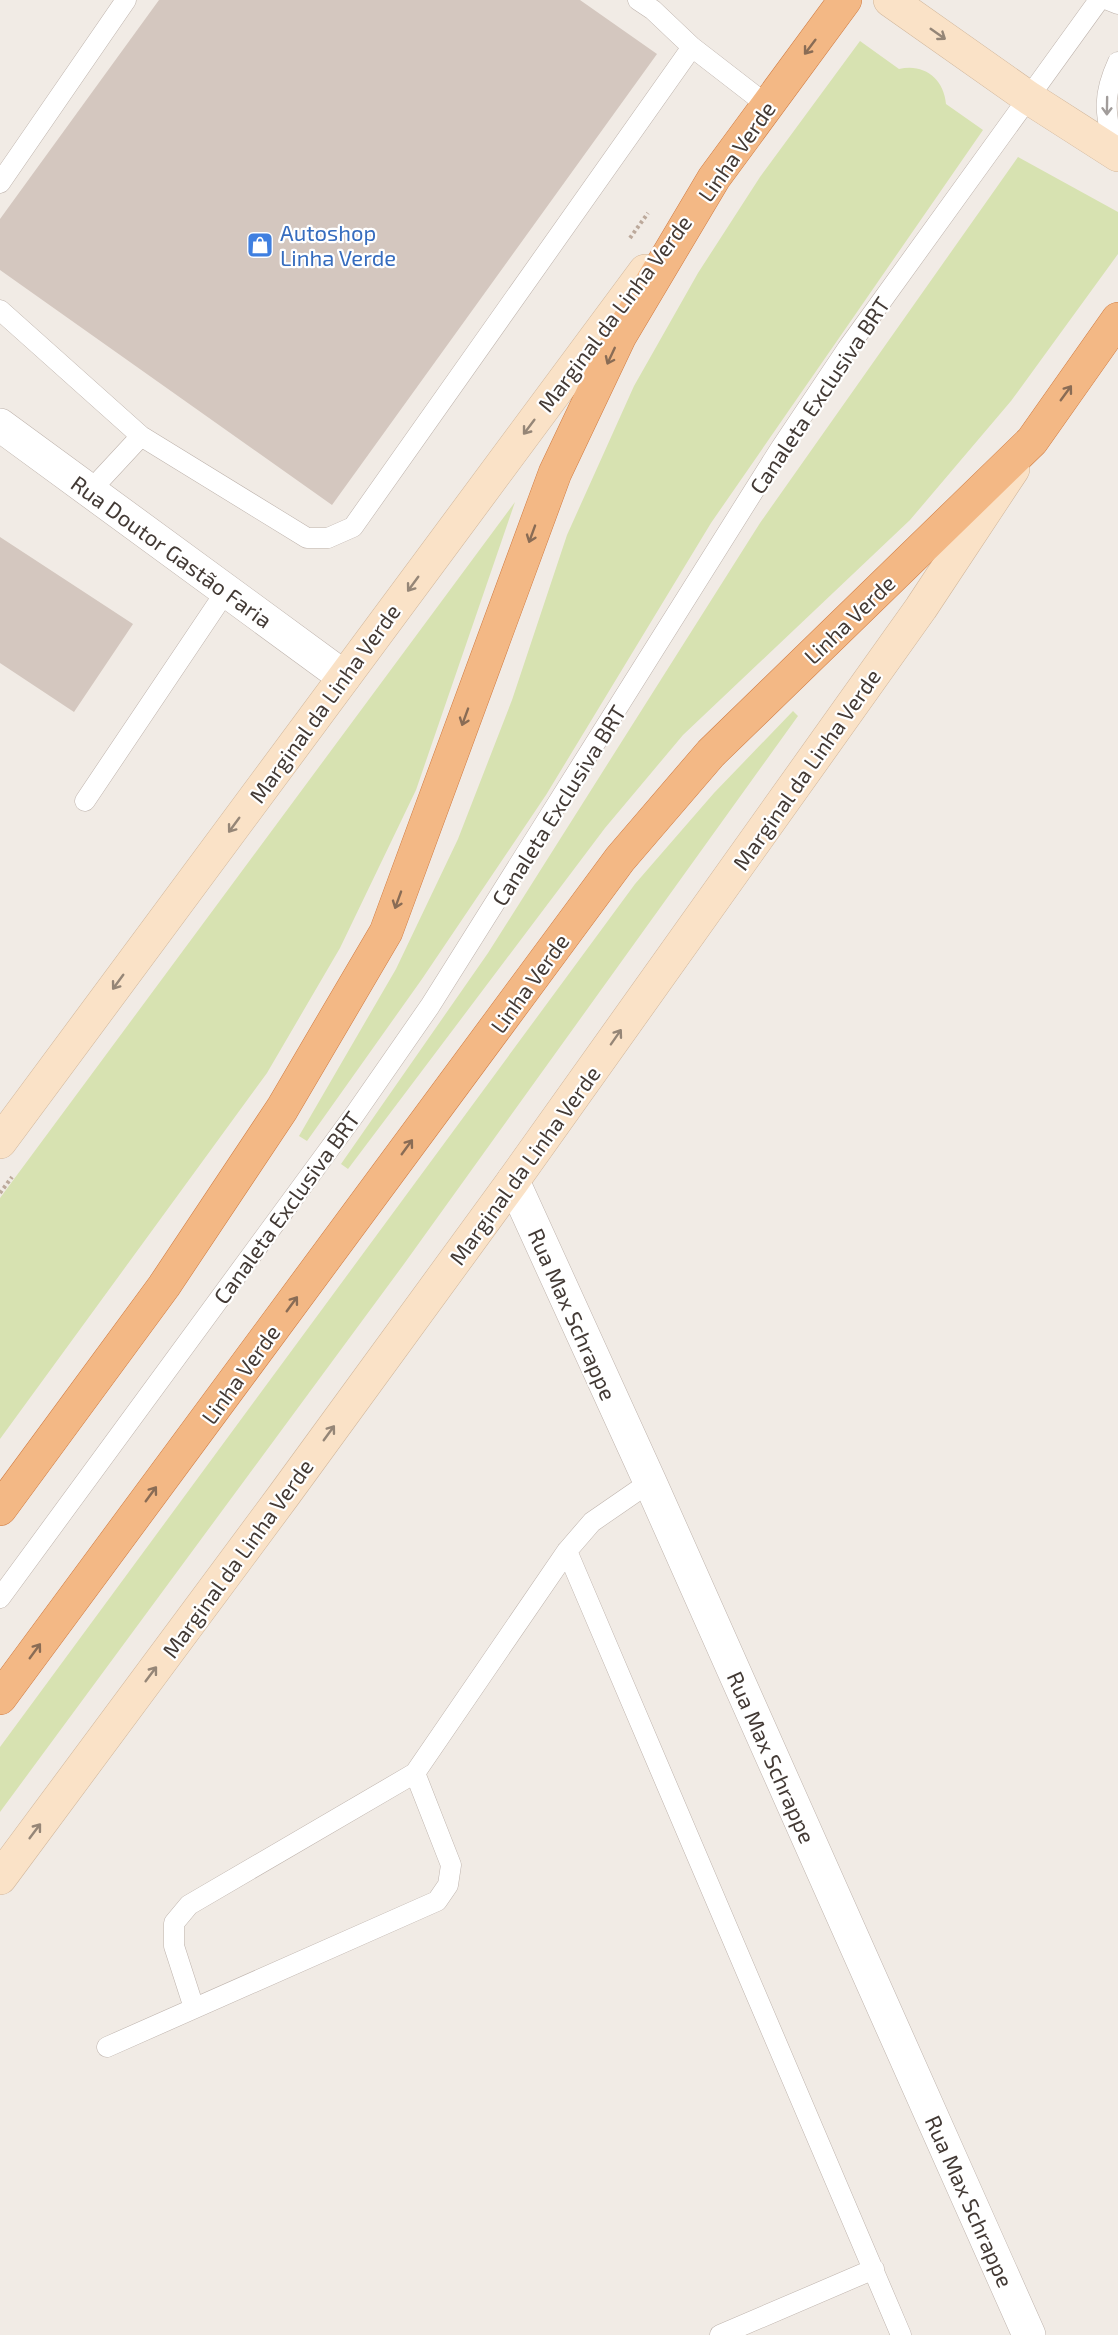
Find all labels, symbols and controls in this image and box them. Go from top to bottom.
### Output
one-way arrow [929,28,946,40]
one-way arrow [804,39,817,55]
street label: Linha Verde [692,96,780,206]
one-way arrow [1101,96,1112,116]
street label: Marginal da Linha Verde [532,210,696,416]
place label: Autoshop Linha Verde [280,219,396,270]
shop icon: Autoshop Linha Verde [245,230,275,260]
street label: Canaleta Exclusiva BRT [743,292,895,498]
one-way arrow [604,346,616,364]
one-way arrow [1059,385,1072,401]
one-way arrow [522,419,535,435]
street label: Rua Doutor Gastão Faria [67,469,277,633]
one-way arrow [526,524,537,543]
street label: Linha Verde [798,569,900,669]
one-way arrow [406,576,419,592]
street label: Marginal da Linha Verde [243,599,405,807]
street label: Marginal da Linha Verde [727,664,885,874]
street label: Canaleta Exclusiva BRT [486,700,631,910]
one-way arrow [459,707,470,726]
one-way arrow [228,817,240,833]
one-way arrow [391,890,402,909]
street label: Linha Verde [484,928,574,1038]
one-way arrow [112,974,124,990]
one-way arrow [610,1029,622,1045]
street label: Marginal da Linha Verde [443,1061,605,1269]
street label: Canaleta Exclusiva BRT [207,1105,365,1308]
one-way arrow [401,1139,414,1155]
street label: Rua Max Schrappe [523,1224,623,1404]
one-way arrow [285,1296,298,1312]
street label: Linha Verde [195,1319,285,1429]
one-way arrow [323,1425,336,1441]
street label: Marginal da Linha Verde [156,1454,318,1662]
one-way arrow [144,1487,157,1503]
one-way arrow [29,1644,41,1660]
one-way arrow [145,1667,157,1683]
street label: Rua Max Schrappe [722,1667,822,1847]
one-way arrow [29,1823,41,1839]
street label: Rua Max Schrappe [920,2111,1020,2291]

